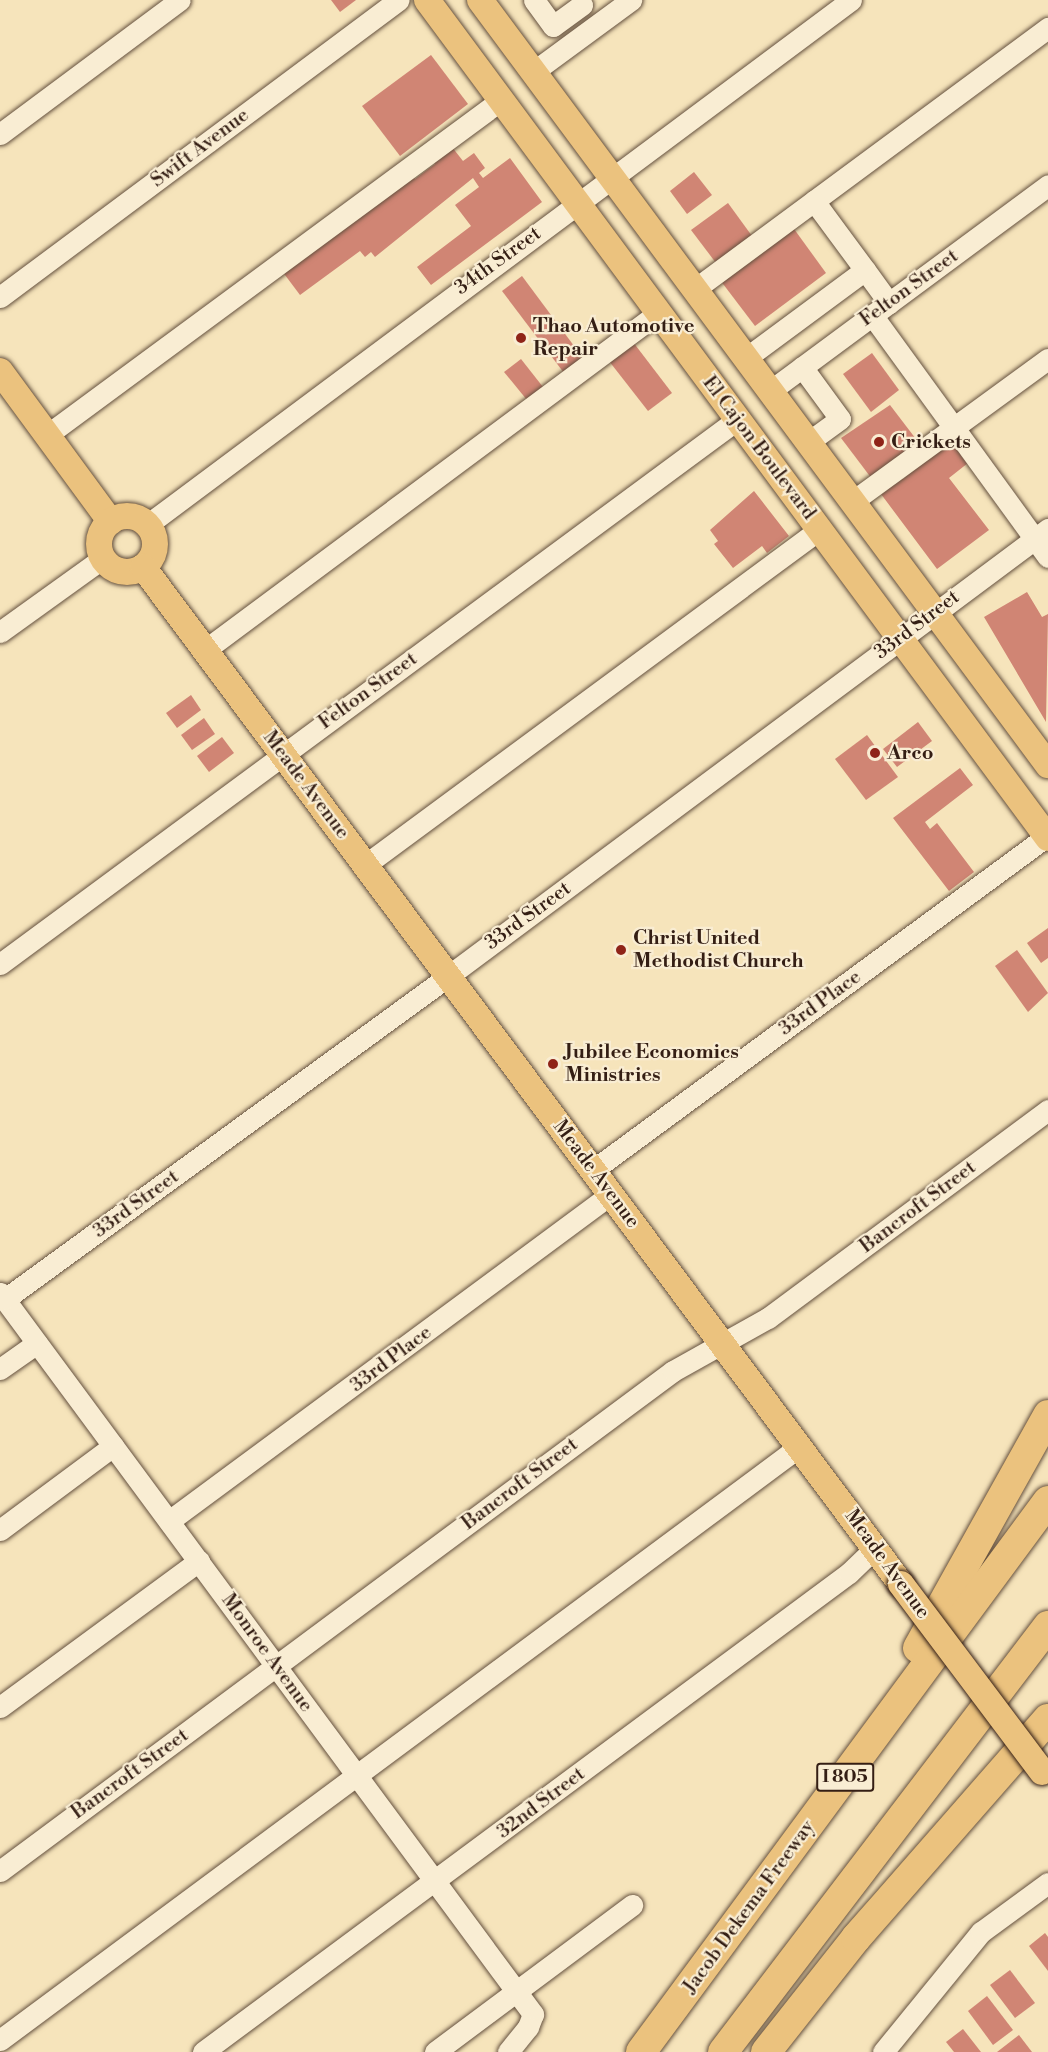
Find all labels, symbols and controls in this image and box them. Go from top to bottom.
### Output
street label: Swift Avenue [146,103,254,193]
street label: 34th Street [450,222,546,300]
street label: Felton Street [855,244,963,332]
place label: Thao Automotive Repair [533,314,695,361]
marker: Thao Automotive Repair [514,331,528,345]
street label: El Cajon Boulevard [697,371,821,525]
place label: Crickets [891,430,971,454]
marker: Crickets [872,435,886,449]
street label: 33rd Street [870,585,964,665]
street label: Felton Street [314,647,422,735]
street label: Meade Avenue [257,726,355,844]
place label: Arco [887,741,933,765]
marker: Arco [868,746,882,760]
street label: 33rd Street [480,877,576,955]
place label: Christ United Methodist Church [633,927,804,974]
marker: Christ United Methodist Church [614,943,628,957]
street label: 33rd Place [774,965,866,1041]
place label: Jubilee Economics Ministries [565,1040,739,1087]
marker: Jubilee Economics Ministries [546,1057,560,1071]
street label: Meade Avenue [547,1115,645,1233]
street label: Bancroft Street [855,1156,981,1258]
street label: 33rd Street [88,1165,184,1243]
street label: 33rd Place [345,1321,437,1397]
street label: Bancroft Street [457,1433,583,1535]
street label: Meade Avenue [839,1505,935,1623]
street label: Monroe Avenue [216,1589,318,1717]
street label: Bancroft Street [67,1723,193,1825]
street label: 32nd Street [492,1762,590,1844]
road number: I 805 [815,1762,875,1792]
street label: Jacob Dekema Freeway [678,1816,820,1998]

